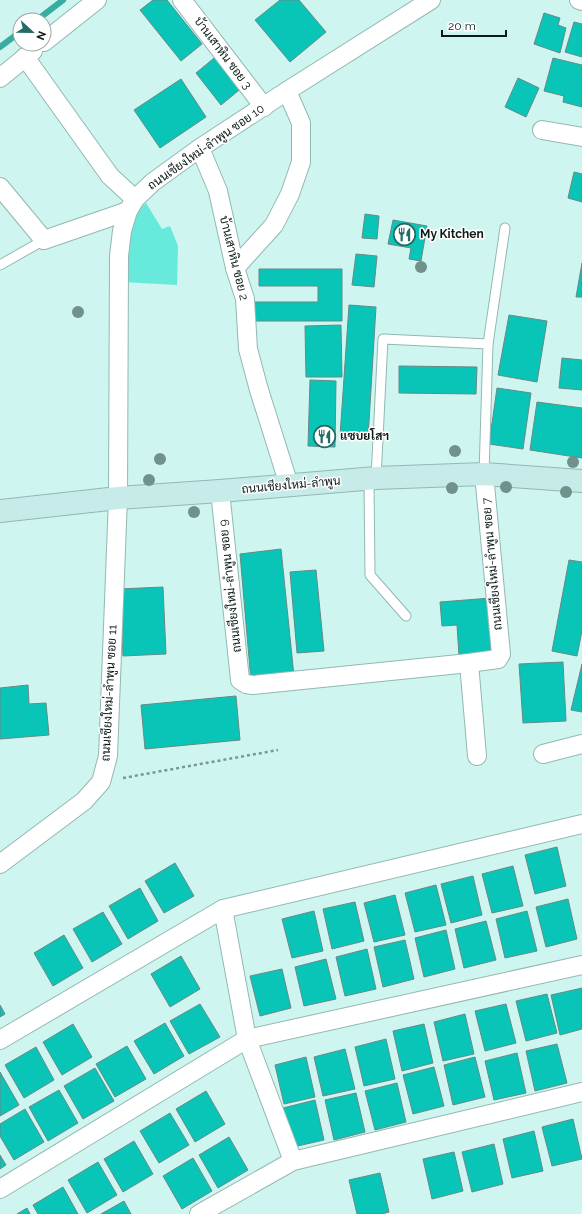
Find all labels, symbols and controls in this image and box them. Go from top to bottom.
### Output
north arrow [12,12,52,52]
scale bar [442,12,506,38]
street label: บ้านเสาหิน ซอย 3 [191,14,255,92]
text: 20 m [448,19,476,33]
text: N [33,29,48,42]
street label: ถนนเชียงใหม่-ลำพูน ซอย 10 [144,101,268,193]
street label: บ้านเสาหิน ซอย 2 [217,214,251,302]
restaurant icon: My Kitchen [392,221,418,247]
place label: My Kitchen [420,227,484,241]
restaurant icon: แซบยโสฯ [311,423,337,449]
place label: แซบยโสฯ [340,428,389,443]
street label: ถนนเชียงใหม่-ลำพูน [241,473,341,497]
street label: ถนนเชียงใหม่-ลำพูน ซอย 7 [478,496,506,631]
street label: ถนนเชียงใหม่-ลำพูน ซอย 9 [215,519,245,653]
street label: ถนนเชียงใหม่-ลำพูน ซอย 11 [97,624,121,762]

